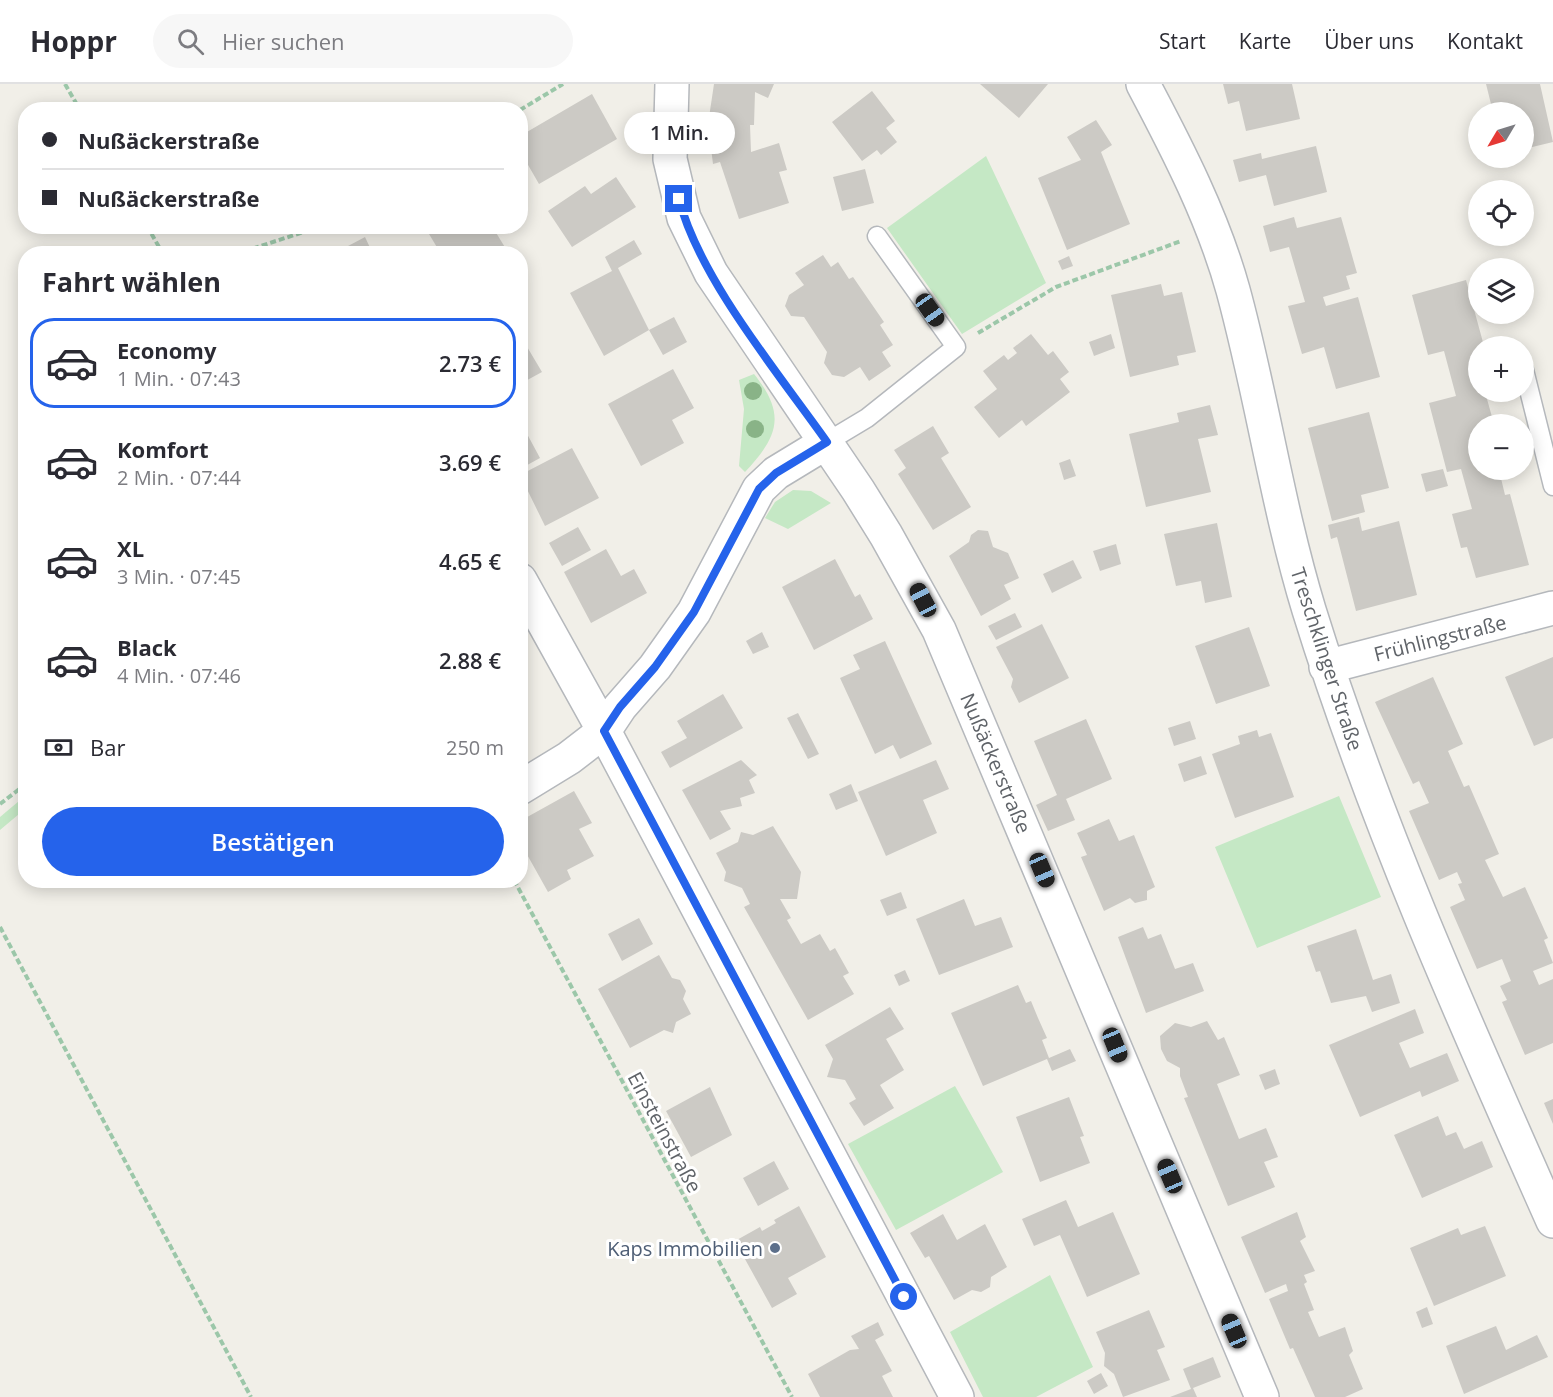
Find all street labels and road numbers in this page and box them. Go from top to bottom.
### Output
street label: Treschklinger Straße [1285,564,1369,754]
street label: Frühlingstraße [1371,608,1509,668]
street label: Nußäckerstraße [954,689,1038,837]
street label: Einsteinstraße [622,1067,708,1197]

